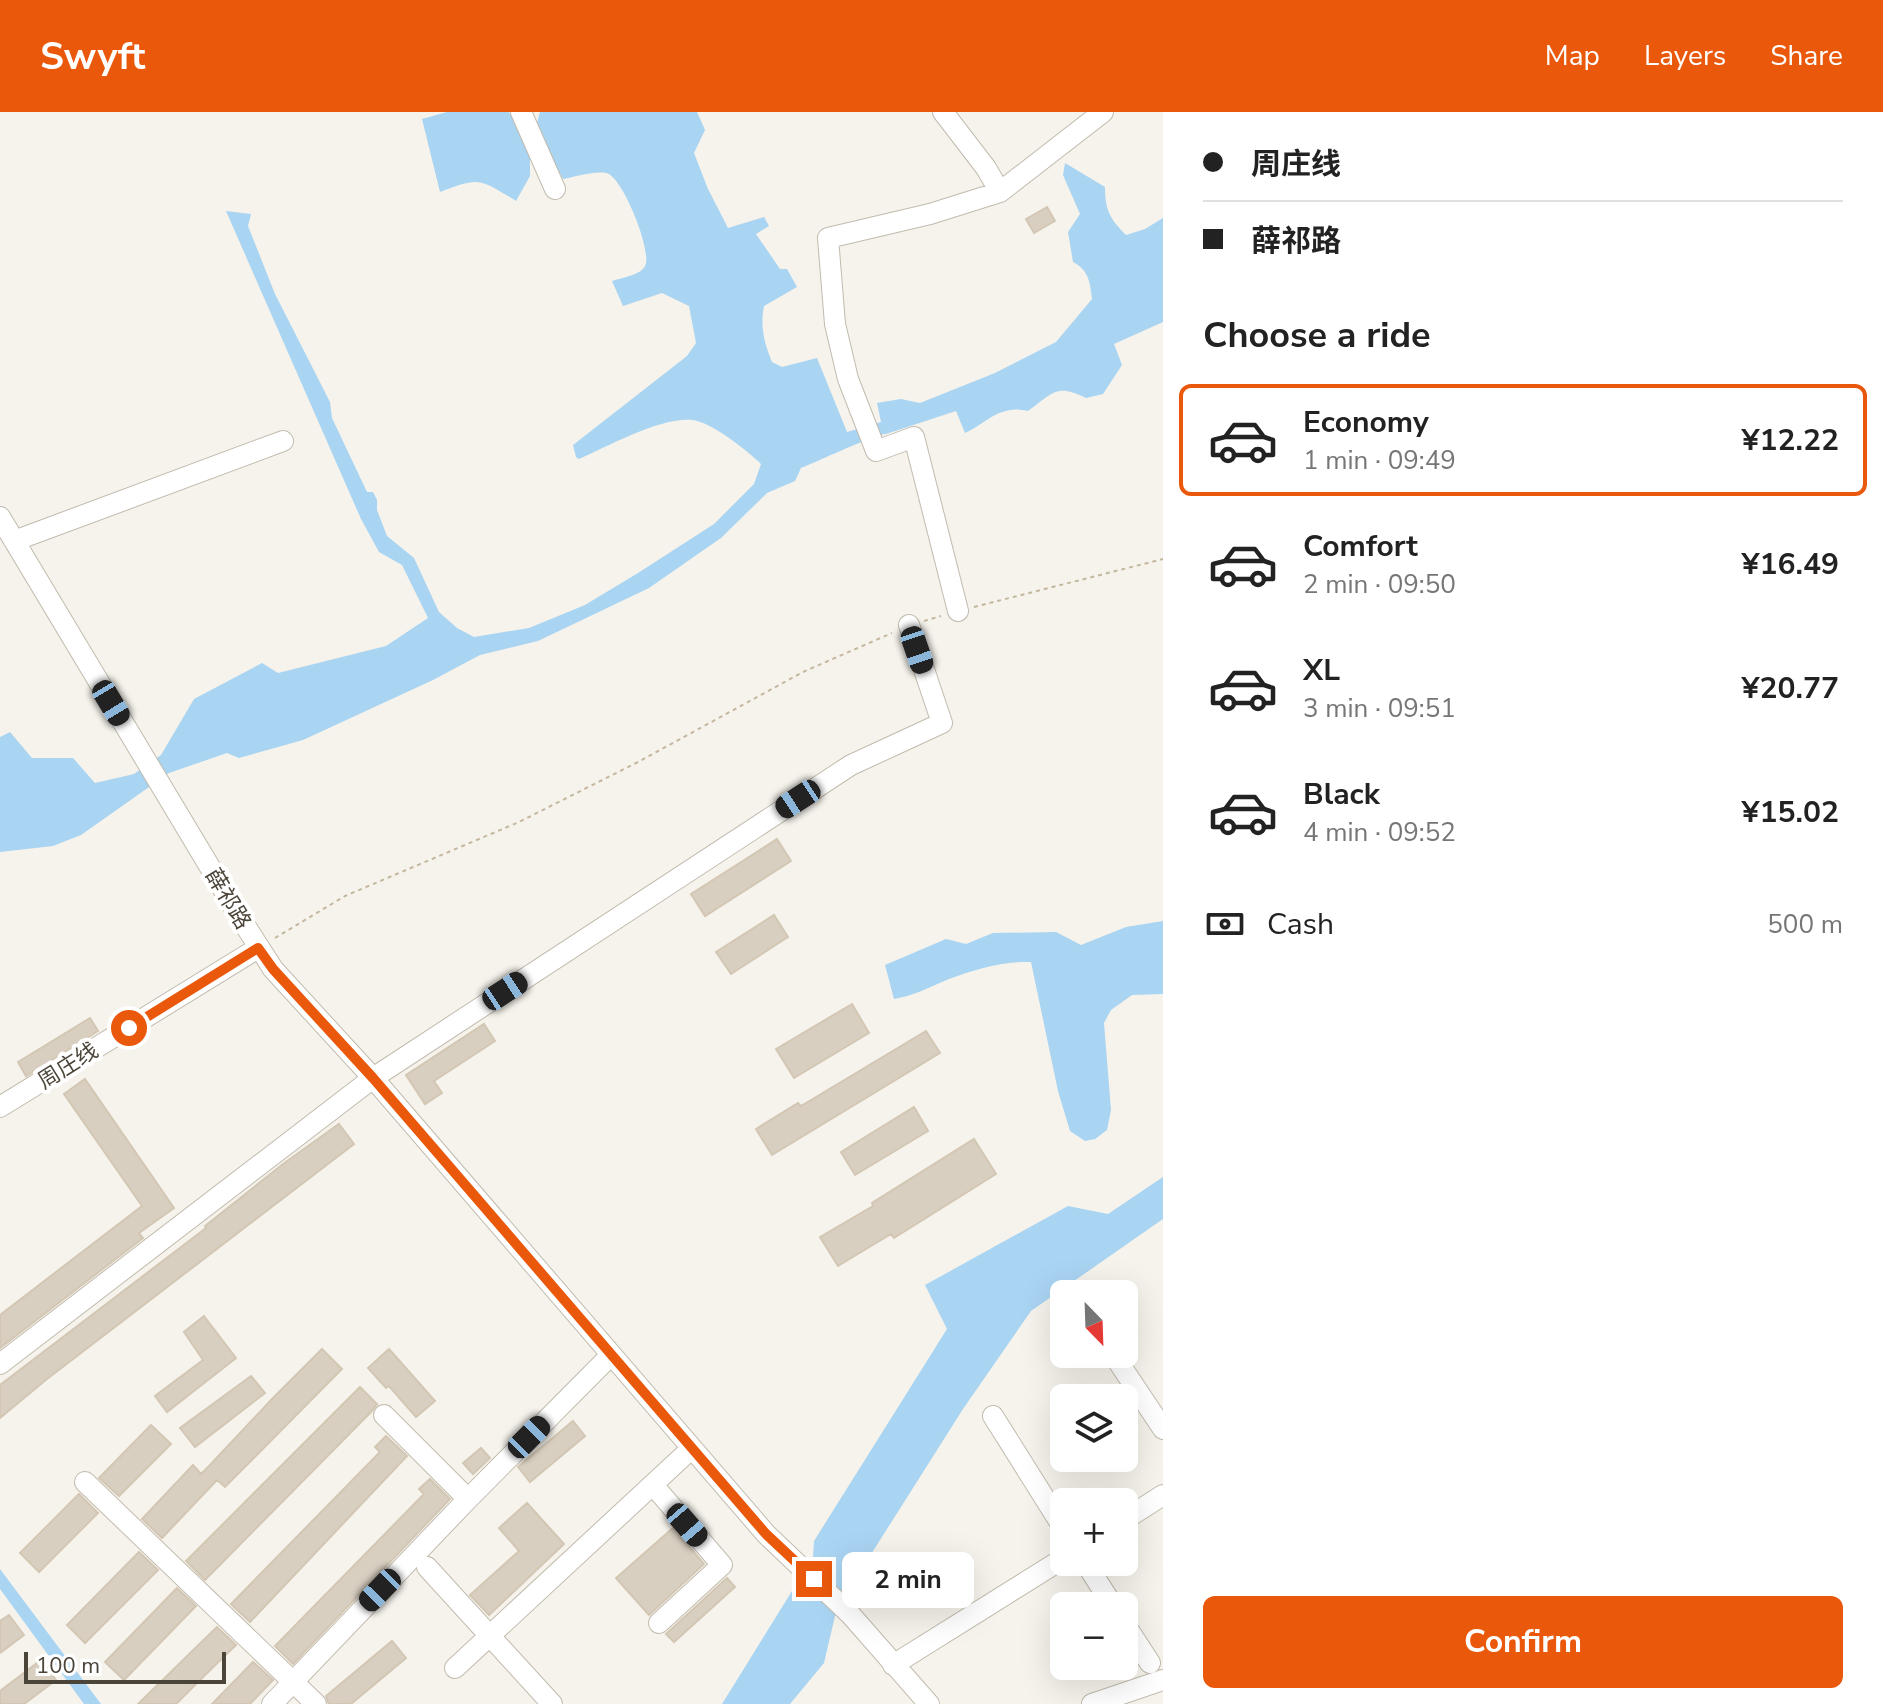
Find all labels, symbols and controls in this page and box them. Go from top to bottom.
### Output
text: Swyft [40,31,145,82]
text: Map [1545,37,1600,75]
text: Layers [1644,37,1726,75]
text: Share [1770,37,1843,75]
text: 周庄线 [1251,144,1341,185]
text: 薛祁路 [1251,221,1341,262]
text: Choose a ride [1203,311,1431,360]
text: Economy [1303,402,1429,443]
icon: car [1207,404,1279,476]
text: ¥12.22 [1742,420,1839,461]
text: 1 min · 09:49 [1303,443,1456,478]
text: Comfort [1303,526,1418,567]
icon: car [1207,528,1279,600]
text: ¥16.49 [1742,544,1839,585]
text: 2 min · 09:50 [1303,567,1456,602]
car [898,623,936,677]
text: XL [1303,650,1340,691]
icon: car [1207,652,1279,724]
text: ¥20.77 [1742,668,1839,709]
car [88,676,134,730]
text: 3 min · 09:51 [1303,691,1456,726]
text: Black [1303,774,1380,815]
car [771,776,825,822]
icon: car [1207,776,1279,848]
text: ¥15.02 [1742,792,1839,833]
text: 4 min · 09:52 [1303,815,1456,850]
street label: 薛祁路 [198,863,258,935]
icon: cash [1203,902,1247,946]
text: Cash [1267,904,1334,945]
text: 500 m [1767,907,1843,942]
car [478,968,532,1014]
route start [111,1010,147,1046]
street label: 周庄线 [32,1036,104,1096]
north arrow [1050,1280,1138,1368]
map controls [1050,1280,1138,1680]
button: layers [1050,1384,1138,1472]
car [504,1412,554,1462]
button: + [1050,1488,1138,1576]
car [662,1499,712,1551]
callout: 2 min [842,1551,974,1607]
route end [796,1561,832,1597]
text: 2 min [874,1562,942,1597]
car [355,1564,405,1616]
button: − [1050,1592,1138,1680]
button: Confirm [1203,1596,1843,1688]
scale bar [24,1648,226,1684]
text: 100 m [36,1651,100,1681]

